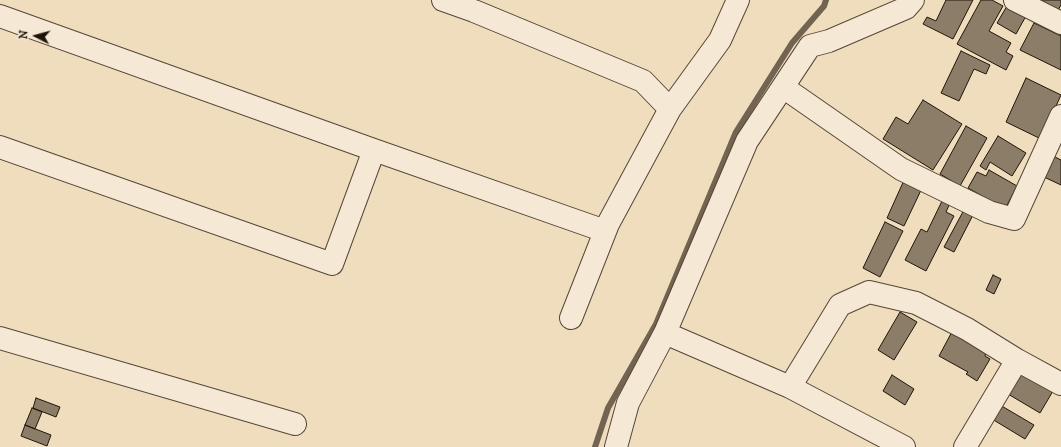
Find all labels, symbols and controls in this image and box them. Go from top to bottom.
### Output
north arrow [16,16,56,56]
text: N [17,30,31,40]

